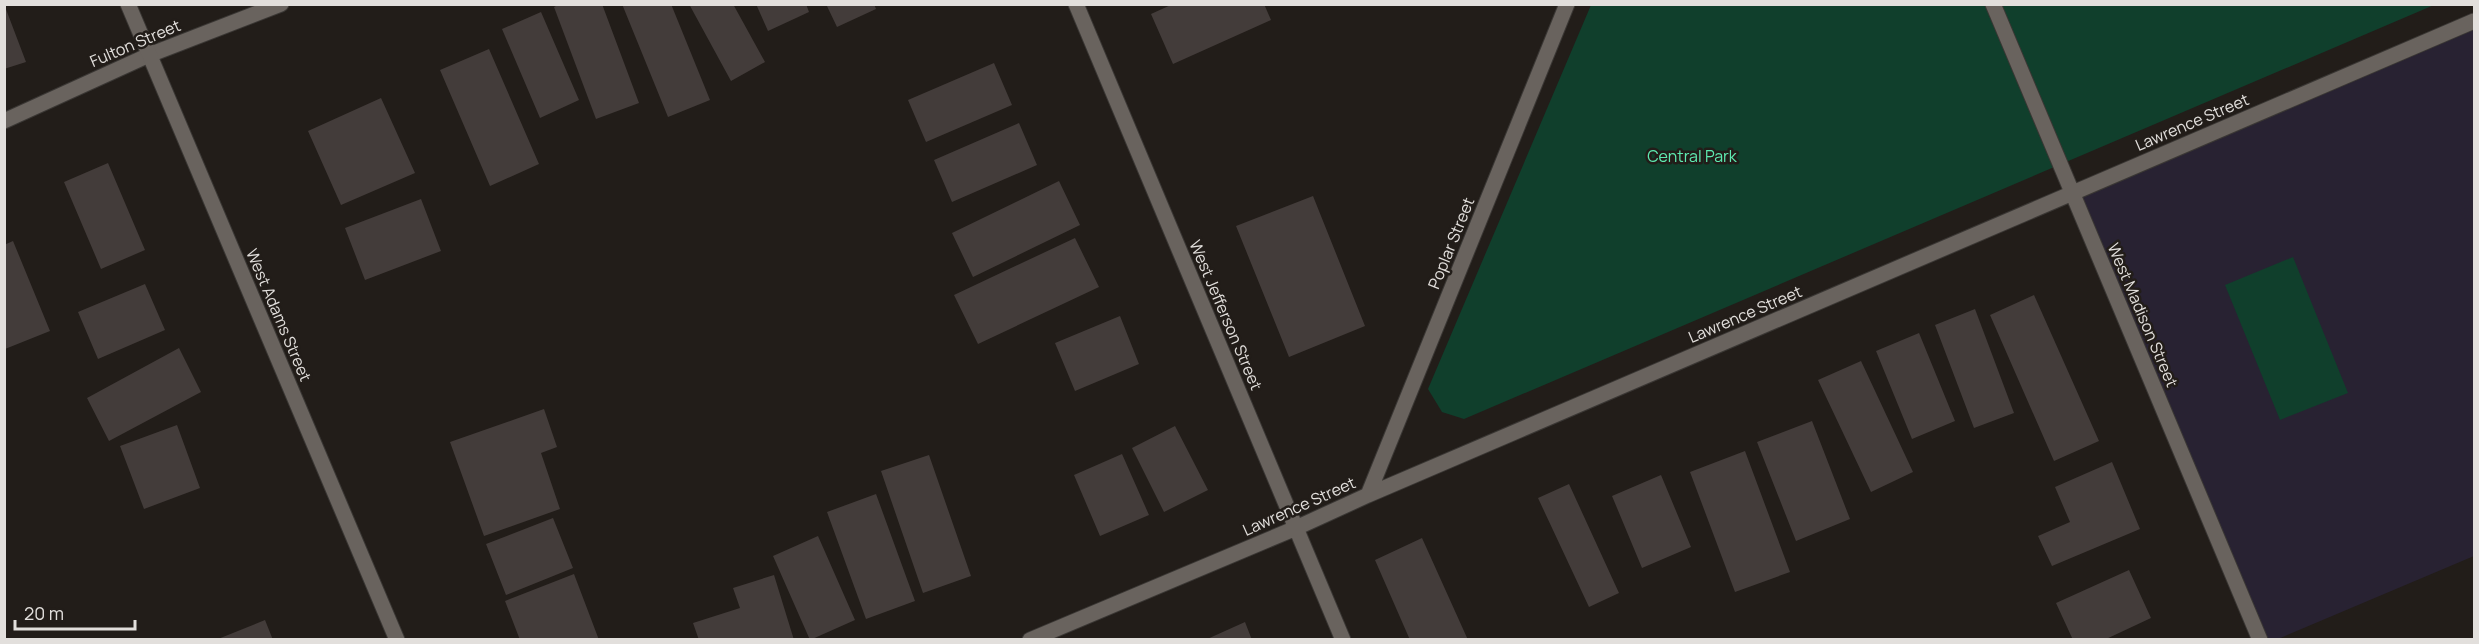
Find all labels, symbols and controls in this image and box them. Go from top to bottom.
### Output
street label: Fulton Street [86,14,184,72]
street label: Lawrence Street [2132,88,2252,156]
park label: Central Park [1647,145,1738,167]
street label: Poplar Street [1423,194,1479,292]
street label: West Jefferson Street [1184,237,1268,393]
street label: West Madison Street [2103,240,2183,390]
street label: West Adams Street [241,245,317,385]
street label: Lawrence Street [1685,280,1805,348]
street label: Lawrence Street [1239,471,1359,541]
scale bar [15,593,135,631]
text: 20 m [24,601,64,625]

